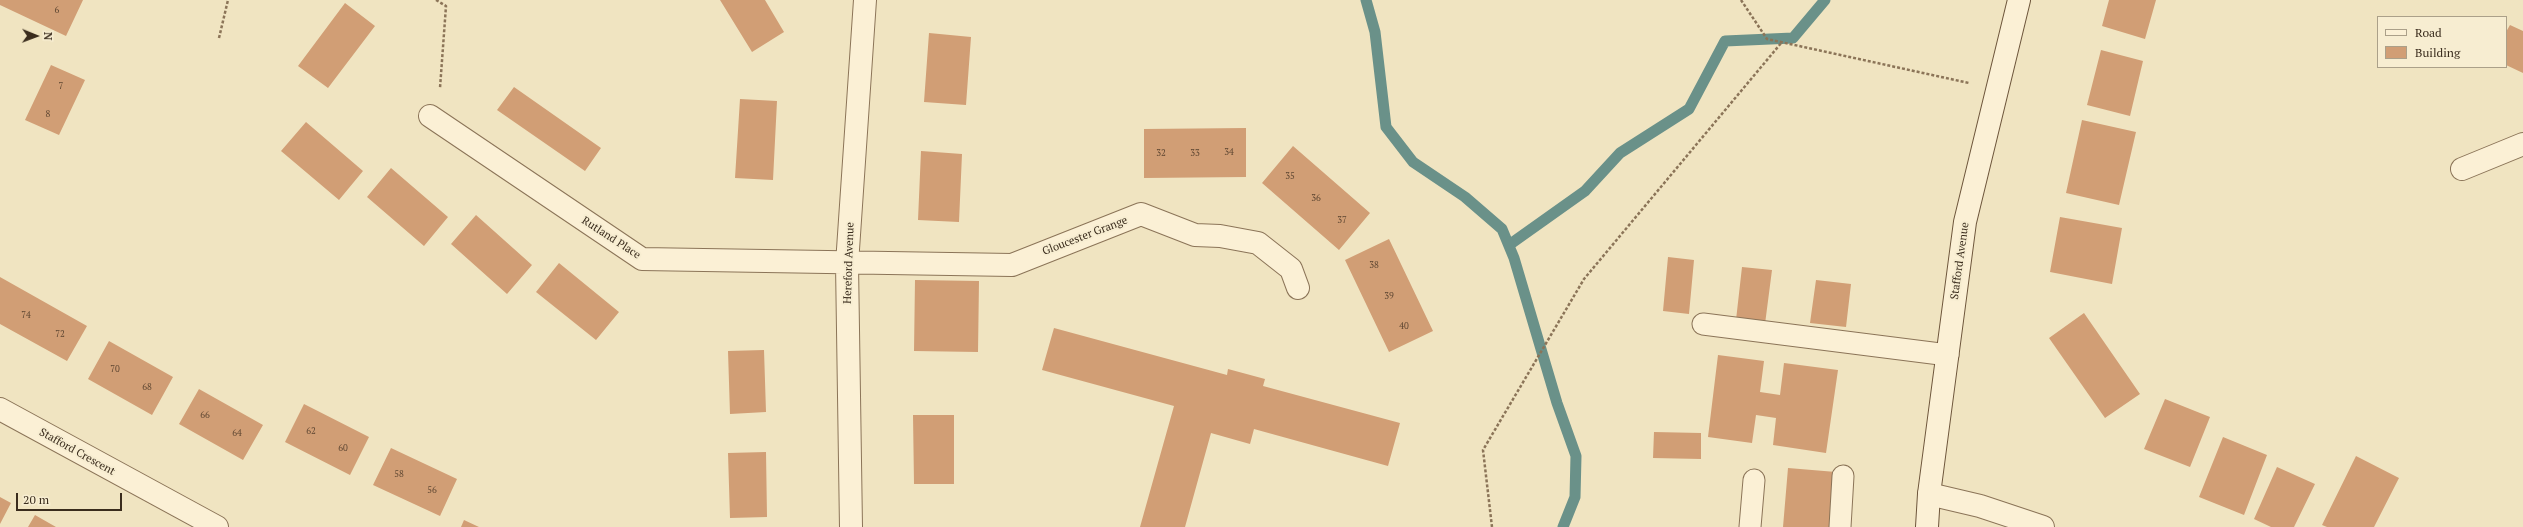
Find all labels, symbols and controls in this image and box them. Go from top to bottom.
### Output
house number: 6 [55,5,59,15]
north arrow [16,16,56,56]
legend [2377,16,2507,68]
text: Road [2415,25,2442,40]
text: N [41,32,55,41]
text: Building [2415,45,2460,60]
house number: 7 [59,81,63,91]
house number: 8 [46,109,50,119]
house number: 34 [1224,147,1234,157]
house number: 32 [1156,148,1166,158]
house number: 33 [1190,148,1200,158]
house number: 35 [1285,171,1295,181]
house number: 36 [1311,193,1321,203]
street label: Rutland Place [579,214,643,262]
street label: Gloucester Grange [1041,214,1129,258]
house number: 37 [1337,215,1347,225]
street label: Stafford Avenue [1948,221,1972,301]
street label: Hereford Avenue [841,222,857,304]
house number: 38 [1369,260,1379,270]
house number: 39 [1384,291,1394,301]
house number: 74 [21,310,31,320]
house number: 40 [1399,321,1409,331]
house number: 72 [55,329,65,339]
house number: 70 [110,364,120,374]
house number: 68 [142,382,152,392]
house number: 66 [200,410,210,420]
street label: Stafford Crescent [37,426,117,478]
house number: 62 [306,426,316,436]
house number: 64 [232,428,242,438]
house number: 60 [338,443,348,453]
house number: 58 [394,469,404,479]
scale bar [18,485,124,511]
house number: 56 [427,485,437,495]
text: 20 m [23,492,49,507]

